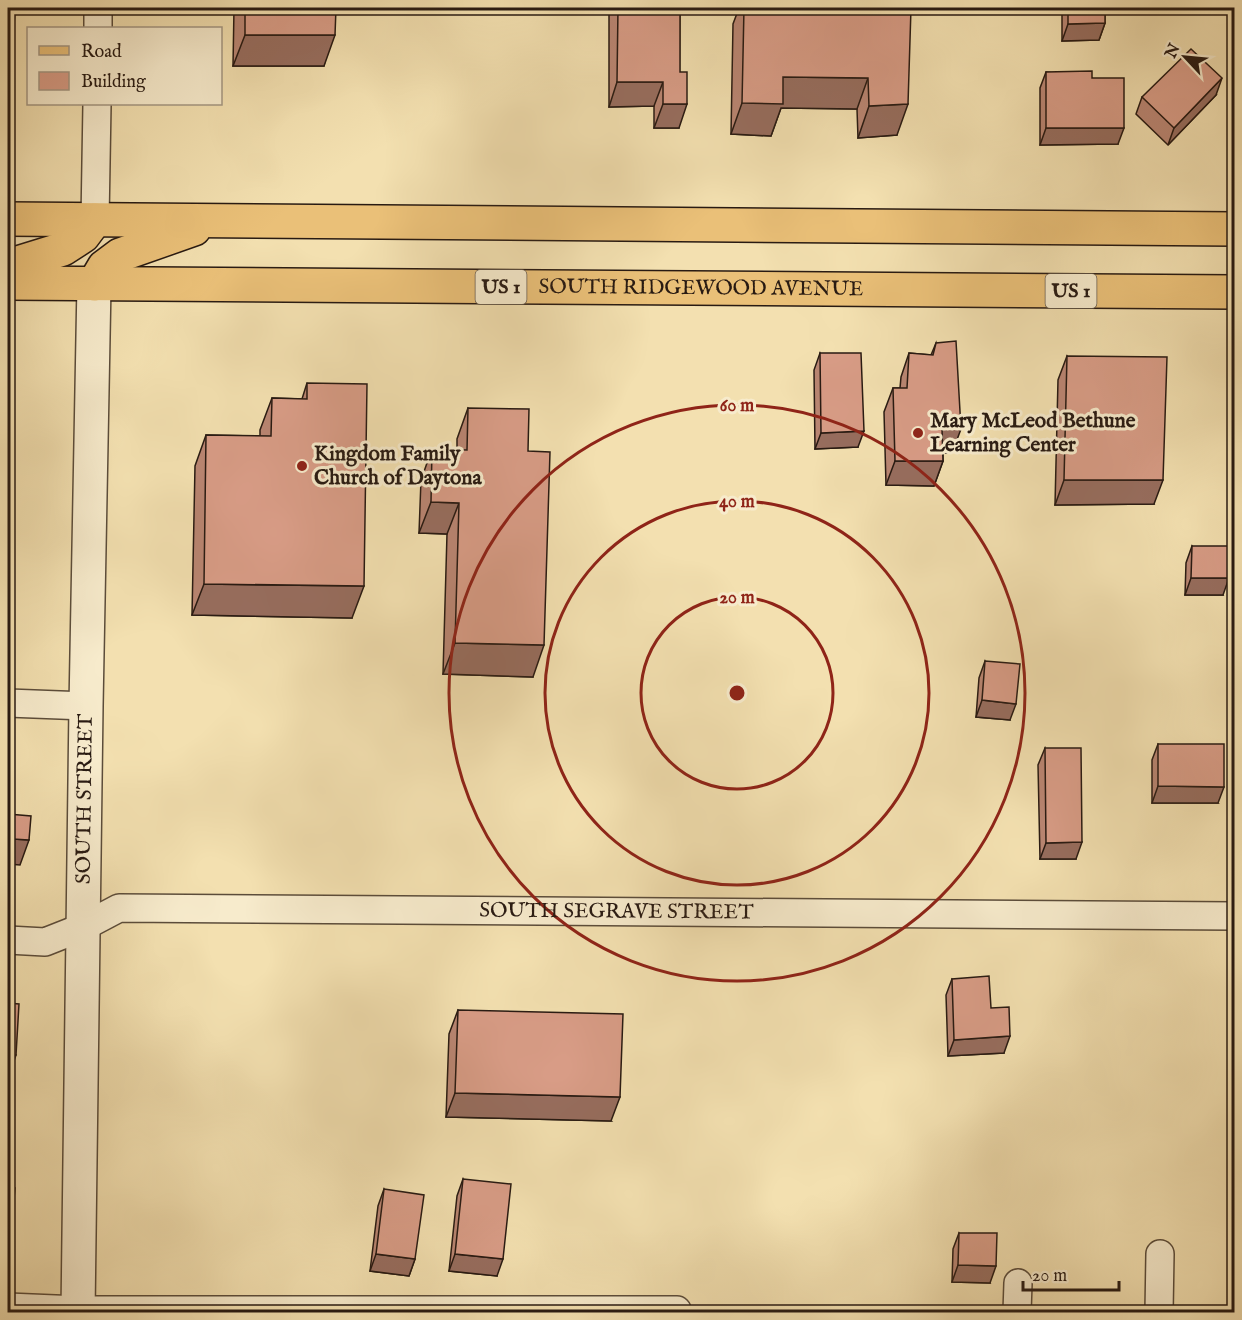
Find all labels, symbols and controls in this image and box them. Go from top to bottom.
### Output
legend [27,27,222,105]
north arrow [1155,27,1215,87]
text: Road [81,41,122,64]
text: N [1161,41,1185,63]
text: Building [81,71,146,94]
road number: US 1 [476,270,526,304]
street label: SOUTH RIDGEWOOD AVENUE [538,273,863,303]
road number: US 1 [1046,274,1096,308]
text: 60 m [720,395,754,418]
place label: Mary McLeod Bethune Learning Center [930,408,1136,459]
marker: Mary McLeod Bethune Learning Center [911,426,925,440]
place label: Kingdom Family Church of Daytona [314,441,483,492]
marker: Kingdom Family Church of Daytona [295,459,309,473]
text: 40 m [719,491,755,514]
text: 20 m [719,587,755,610]
centre of rings [727,683,747,703]
street label: SOUTH STREET [70,713,99,884]
street label: SOUTH SEGRAVE STREET [479,897,754,926]
scale bar [1023,1254,1119,1292]
text: 20 m [1032,1265,1067,1288]

